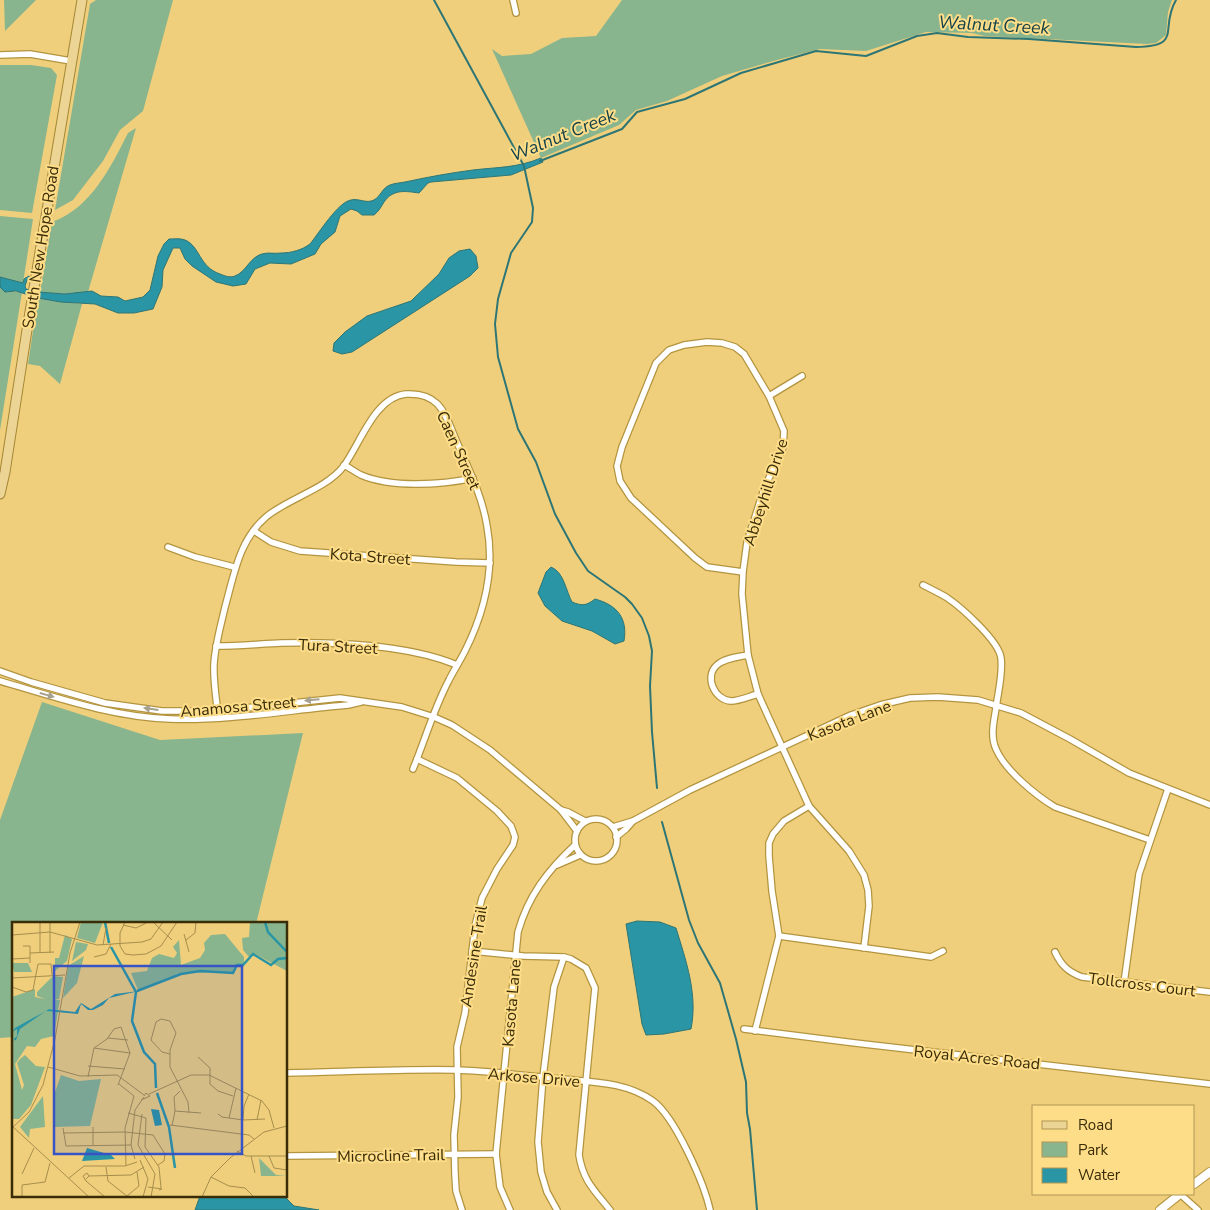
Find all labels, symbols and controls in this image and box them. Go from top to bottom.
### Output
water label: Walnut Creek [938,10,1051,40]
water label: Walnut Creek [507,103,620,167]
street label: South New Hope Road [17,164,65,330]
street label: Caen Street [431,407,485,494]
street label: Abbeyhill Drive [738,436,794,549]
street label: Kota Street [329,543,411,571]
street label: Tura Street [298,634,379,660]
one-way arrow [39,691,54,699]
street label: Anamosa Street [179,691,297,723]
street label: Kasota Lane [804,695,894,747]
one-way arrow [304,696,320,704]
one-way arrow [142,705,158,713]
street label: Andesine Trail [455,903,493,1009]
inset map [12,922,288,1198]
street label: Kasota Lane [497,958,527,1048]
street label: Tollcross Court [1087,967,1197,1003]
street label: Royal Acres Road [913,1040,1041,1076]
street label: Arkose Drive [487,1063,581,1093]
legend [1032,1105,1195,1195]
text: Road [1078,1115,1113,1135]
text: Park [1078,1140,1108,1160]
street label: Microcline Trail [337,1144,445,1168]
text: Water [1078,1165,1121,1185]

